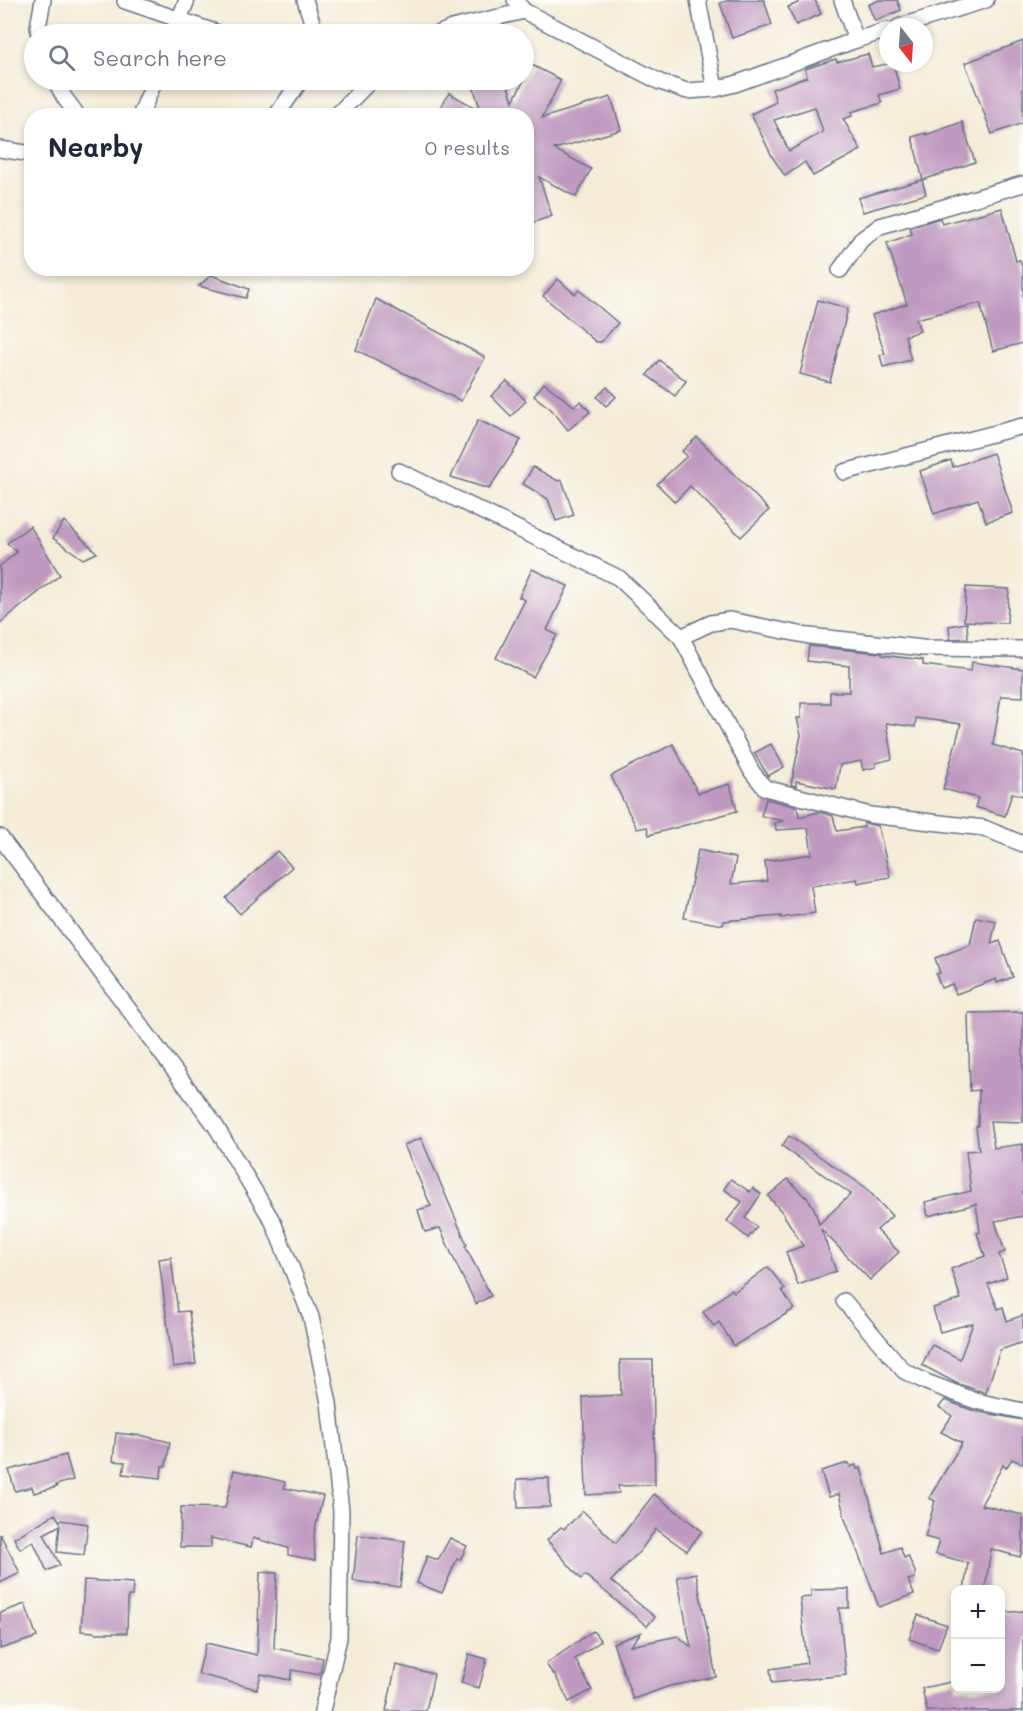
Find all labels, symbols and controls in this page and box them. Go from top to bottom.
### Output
north arrow [879,18,933,72]
search box [24,24,534,90]
icon: search [45,41,78,74]
text: Search here [93,43,227,72]
text: Nearby [48,130,143,164]
text: 0 results [425,134,510,160]
map controls [951,1585,1005,1693]
button: + [951,1585,1005,1639]
button: − [951,1639,1005,1693]

